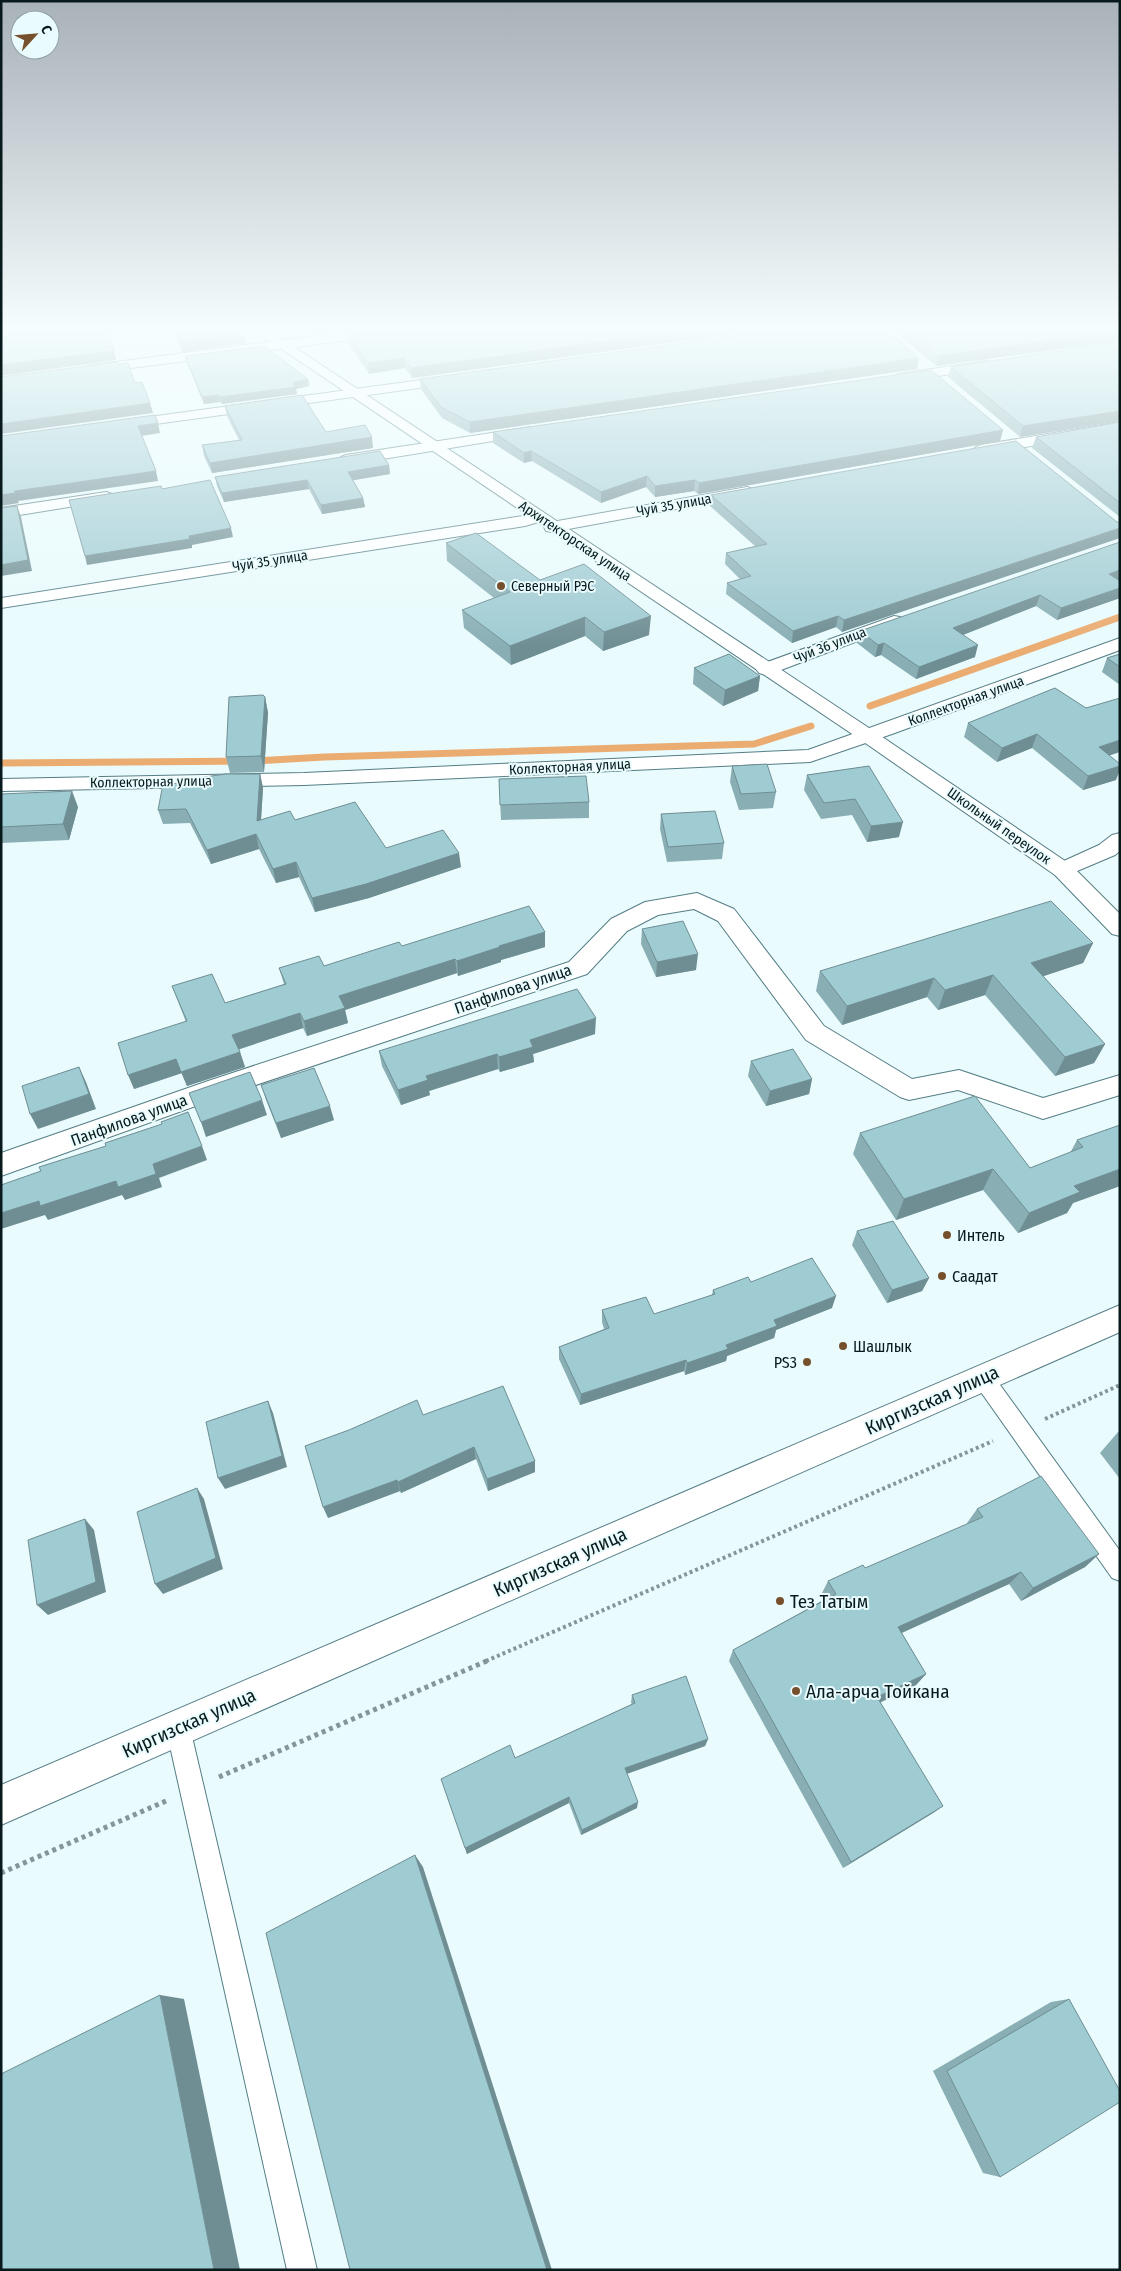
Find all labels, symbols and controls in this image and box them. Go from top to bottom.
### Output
north arrow [10,10,60,60]
text: С [37,22,56,37]
street label: Чуй 35 улица [635,490,713,520]
street label: Архитекторская улица [516,497,635,585]
street label: Чуй 35 улица [231,547,309,575]
place label: Северный РЭС [511,578,594,595]
marker: Северный РЭС [495,580,507,592]
street label: Чуй 36 улица [791,623,869,667]
street label: Коллекторная улица [906,672,1026,730]
street label: Коллекторная улица [509,755,632,779]
street label: Коллекторная улица [90,772,212,792]
street label: Школьный переулок [944,784,1054,868]
street label: Панфилова улица [452,960,574,1018]
street label: Панфилова улица [68,1090,190,1150]
place label: Интель [957,1226,1005,1245]
marker: Интель [941,1229,953,1241]
place label: Саадат [952,1267,998,1286]
marker: Саадат [936,1270,948,1282]
place label: Шашлык [853,1337,912,1356]
marker: Шашлык [837,1340,849,1352]
place label: PS3 [774,1353,797,1372]
marker: PS3 [801,1356,813,1368]
street label: Киргизская улица [862,1360,1002,1440]
street label: Киргизская улица [490,1522,630,1602]
place label: Тез Татым [790,1590,868,1613]
marker: Тез Татым [774,1595,786,1607]
place label: Ала-арча Тойкана [806,1680,950,1703]
street label: Киргизская улица [119,1683,259,1763]
marker: Ала-арча Тойкана [790,1685,802,1697]

